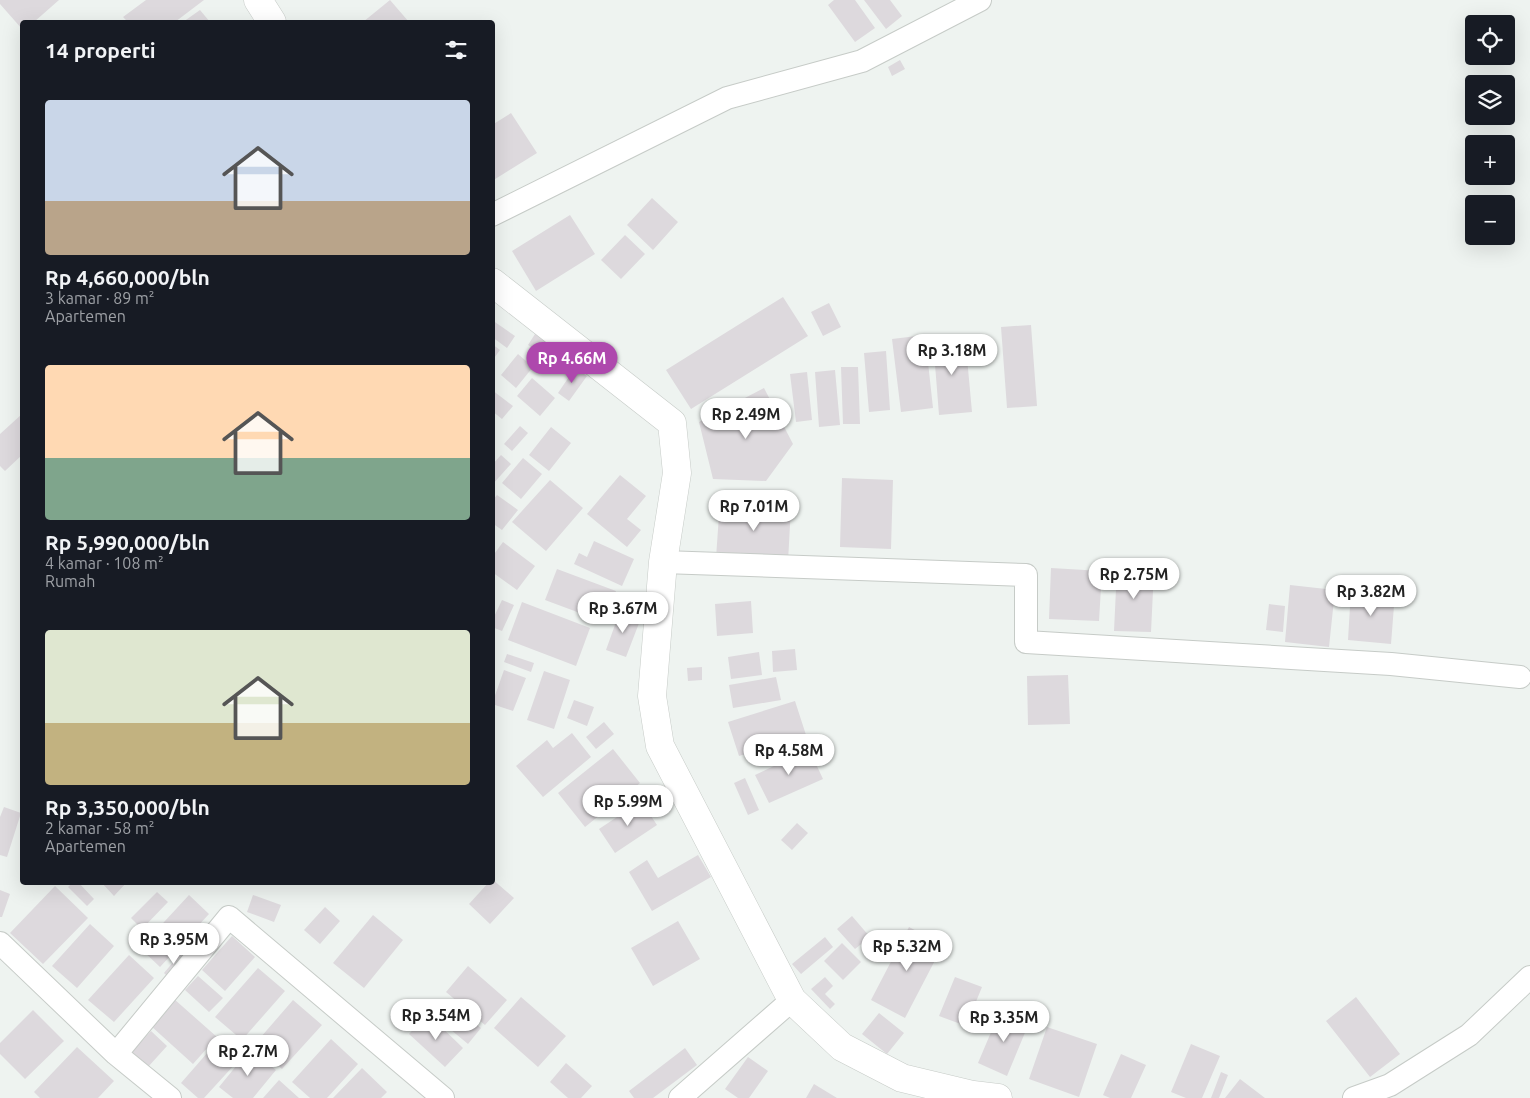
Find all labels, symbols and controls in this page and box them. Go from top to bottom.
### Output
map controls [1465,15,1515,245]
button: locate [1465,15,1515,65]
icon: filters [442,36,470,64]
text: 14 properti [45,38,156,62]
button: layers [1465,75,1515,125]
icon: home [213,133,303,223]
button: + [1465,135,1515,185]
button: − [1465,195,1515,245]
text: Rp 4,660,000/bln [45,265,210,289]
text: 3 kamar · 89 m² [45,289,155,307]
text: Apartemen [45,307,126,325]
pin: Rp 3.18M [900,334,1004,376]
text: Rp 3.18M [917,341,987,359]
pin: Rp 4.66M [520,342,624,384]
text: Rp 4.66M [537,349,607,367]
icon: home [213,398,303,488]
pin: Rp 2.49M [694,398,798,440]
text: Rp 2.49M [711,405,781,423]
pin: Rp 7.01M [702,490,806,532]
text: Rp 7.01M [719,497,789,515]
text: Rp 5,990,000/bln [45,530,210,554]
text: 4 kamar · 108 m² [45,554,164,572]
pin: Rp 2.75M [1082,558,1186,600]
text: Rp 2.75M [1099,565,1169,583]
text: Rumah [45,572,95,590]
pin: Rp 3.82M [1319,574,1423,617]
text: Rp 3.82M [1336,582,1406,600]
pin: Rp 3.67M [571,592,675,634]
text: Rp 3.67M [588,599,658,617]
icon: home [213,663,303,753]
pin: Rp 4.58M [737,734,841,776]
text: Rp 4.58M [754,741,824,759]
pin: Rp 5.99M [576,784,680,827]
text: Rp 5.99M [593,792,663,810]
text: Rp 3,350,000/bln [45,795,210,819]
text: 2 kamar · 58 m² [45,819,155,837]
text: Apartemen [45,837,126,855]
pin: Rp 3.95M [122,922,226,965]
text: Rp 3.95M [139,930,209,948]
pin: Rp 5.32M [855,930,959,972]
text: Rp 5.32M [872,937,942,955]
pin: Rp 3.54M [384,998,488,1041]
pin: Rp 3.35M [952,1000,1056,1043]
text: Rp 3.54M [401,1006,471,1024]
text: Rp 3.35M [969,1008,1039,1026]
pin: Rp 2.7M [202,1034,294,1077]
text: Rp 2.7M [218,1042,278,1060]

